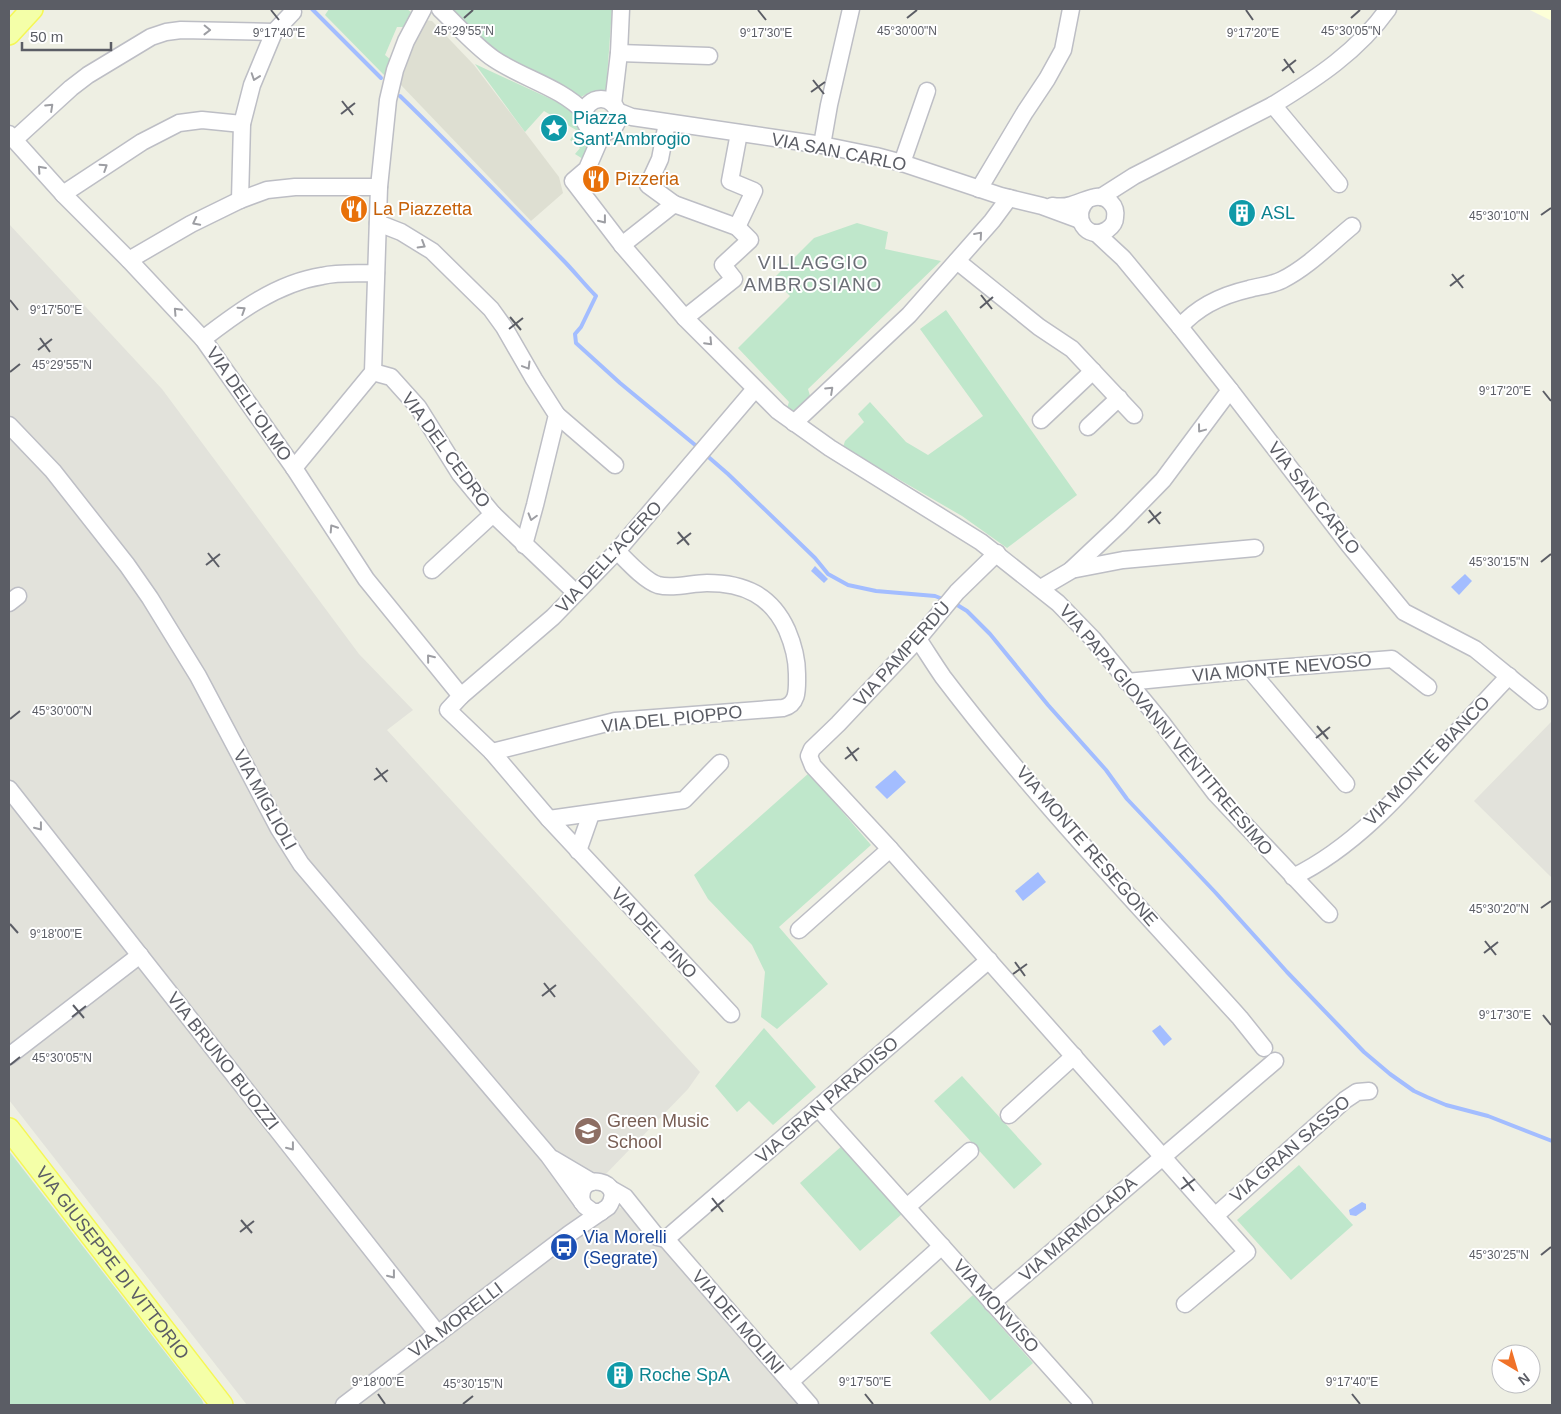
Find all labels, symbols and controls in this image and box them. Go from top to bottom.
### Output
scale bar [22,20,111,52]
text: 45°29'55"N [434,24,494,38]
text: 45°30'00"N [877,24,937,38]
text: 45°30'05"N [1321,24,1381,38]
one-way arrow [204,25,211,35]
text: 9°17'40"E [253,26,305,40]
text: 9°17'30"E [740,26,792,40]
text: 9°17'20"E [1227,26,1279,40]
text: 50 m [30,28,63,45]
one-way arrow [251,72,261,81]
one-way arrow [44,104,53,113]
place label: Piazza Sant'Ambrogio [573,108,691,149]
place icon: Piazza Sant'Ambrogio [539,113,569,143]
street label: VIA SAN CARLO [770,129,908,175]
one-way arrow [99,163,108,173]
restaurant icon: Pizzeria [581,164,611,194]
one-way arrow [38,165,47,174]
place label: Pizzeria [615,169,680,189]
restaurant icon: La Piazzetta [339,194,369,224]
building icon: ASL [1227,198,1257,228]
place label: La Piazzetta [373,199,473,219]
place label: ASL [1261,203,1295,223]
text: 45°30'10"N [1469,209,1529,223]
one-way arrow [597,214,606,223]
one-way arrow [192,216,201,226]
one-way arrow [974,232,983,241]
one-way arrow [416,239,425,248]
district label: VILLAGGIO AMBROSIANO [744,252,882,295]
text: 9°17'50"E [30,303,82,317]
one-way arrow [236,307,246,316]
one-way arrow [174,308,183,317]
one-way arrow [703,337,712,346]
street label: VIA DELL'OLMO [202,343,296,465]
text: 45°29'55"N [32,358,92,372]
one-way arrow [520,361,530,370]
text: 9°17'20"E [1479,384,1531,398]
one-way arrow [825,387,834,396]
street label: VIA DEL CEDRO [398,389,494,511]
one-way arrow [1199,423,1207,432]
street label: VIA SAN CARLO [1264,438,1364,558]
street label: VIA DELL'ACERO [552,497,666,617]
one-way arrow [527,513,538,521]
one-way arrow [330,525,339,534]
text: 45°30'15"N [1469,555,1529,569]
street label: VIA PAMPERDÙ [849,597,954,710]
street label: VIA PAPA GIOVANNI VENTITREESIMO [1055,601,1277,859]
street label: VIA MONTE NEVOSO [1191,650,1373,686]
one-way arrow [428,655,436,664]
street label: VIA MONTE BIANCO [1360,692,1494,830]
street label: VIA DEL PIOPPO [601,702,743,736]
text: 45°30'00"N [32,704,92,718]
street label: VIA MIGLIOLI [229,747,301,853]
street label: VIA MONTE RESEGONE [1012,762,1162,930]
one-way arrow [33,821,41,830]
street label: VIA DEL PINO [607,884,701,982]
text: 45°30'20"N [1469,902,1529,916]
text: 9°18'00"E [30,927,82,941]
street label: VIA BRUNO BUOZZI [163,988,283,1134]
text: 9°17'30"E [1479,1008,1531,1022]
street label: VIA GRAN PARADISO [752,1033,902,1167]
text: 45°30'05"N [32,1051,92,1065]
street label: VIA GRAN SASSO [1226,1092,1354,1206]
place label: Green Music School [607,1111,709,1152]
school or university icon: Green Music School [573,1116,603,1146]
one-way arrow [285,1142,294,1151]
street label: VIA GIUSEPPE DI VITTORIO [32,1162,193,1363]
street label: VIA MARMOLADA [1015,1173,1141,1285]
place label: Via Morelli (Segrate) [583,1227,667,1268]
bus stop icon: Via Morelli (Segrate) [549,1232,579,1262]
text: 45°30'25"N [1469,1248,1529,1262]
street label: VIA MONVISO [949,1255,1043,1357]
street label: VIA DEI MOLINI [688,1266,788,1378]
one-way arrow [386,1269,394,1278]
street label: VIA MORELLI [405,1278,507,1362]
north arrow [1491,1344,1541,1394]
building icon: Roche SpA [605,1360,635,1390]
place label: Roche SpA [639,1365,730,1385]
text: N [1515,1370,1533,1389]
text: 9°18'00"E [352,1375,404,1389]
text: 9°17'50"E [839,1375,891,1389]
text: 9°17'40"E [1326,1375,1378,1389]
text: 45°30'15"N [443,1377,503,1391]

